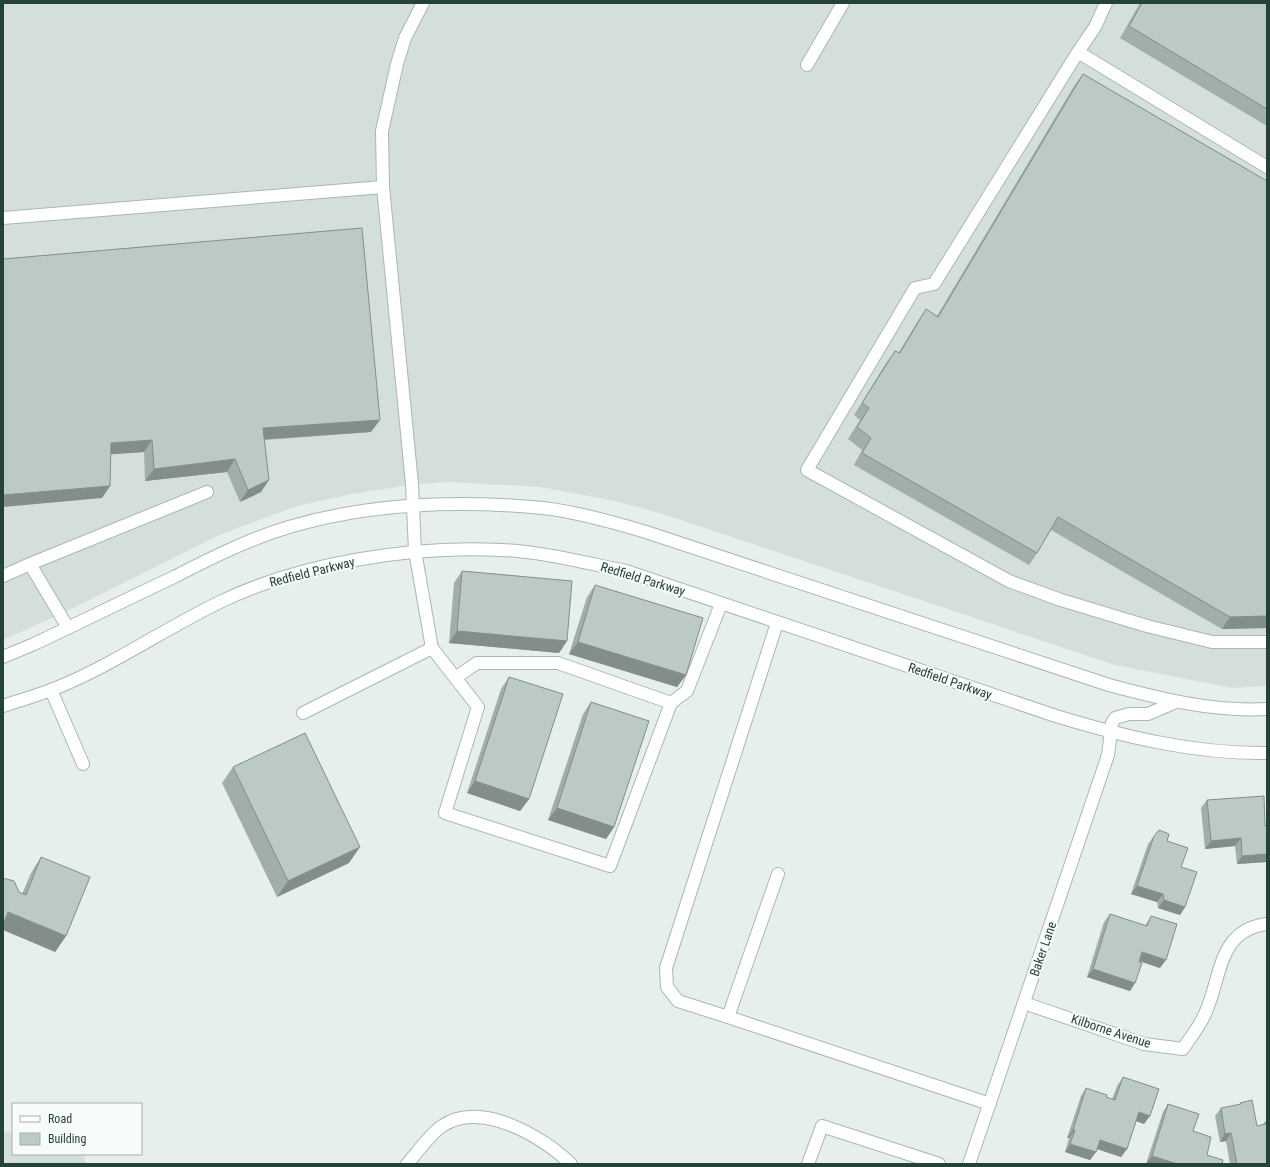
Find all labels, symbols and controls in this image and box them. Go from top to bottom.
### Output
street label: Redfield Parkway [268,554,357,590]
street label: Redfield Parkway [599,559,688,599]
street label: Redfield Parkway [906,660,994,703]
street label: Baker Lane [1027,920,1059,978]
street label: Kilborne Avenue [1069,1011,1153,1051]
legend [12,1103,142,1155]
text: Road [48,1112,72,1126]
text: Building [48,1132,86,1146]

